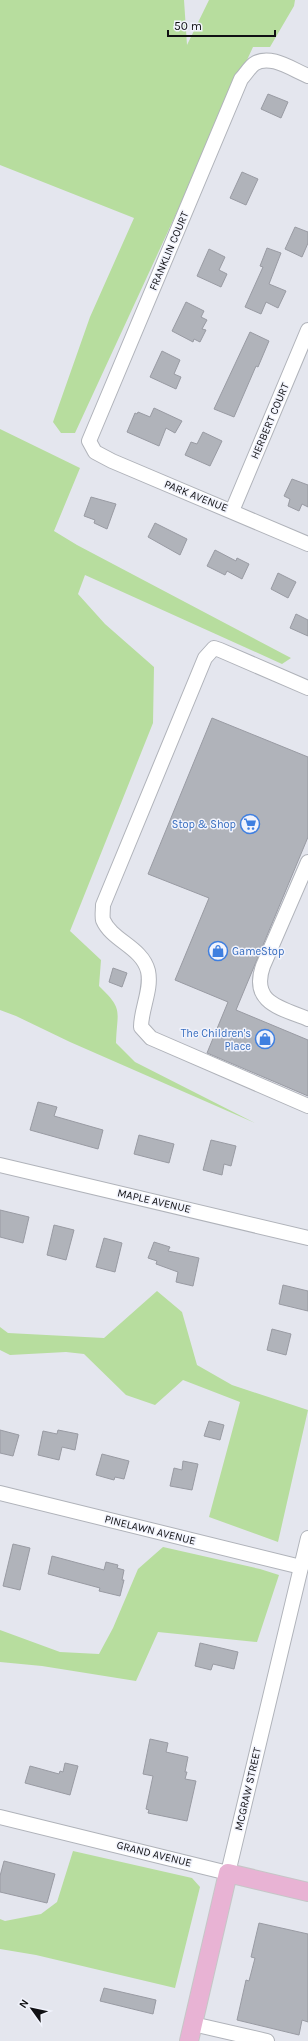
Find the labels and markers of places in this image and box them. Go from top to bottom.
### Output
supermarket icon: Stop & Shop [239,813,261,835]
place label: Stop & Shop [172,818,236,831]
shop icon: GameStop [207,940,229,962]
place label: GameStop [232,945,284,958]
place label: The Children's Place [181,1027,251,1053]
shop icon: The Children's Place [254,1028,276,1050]

